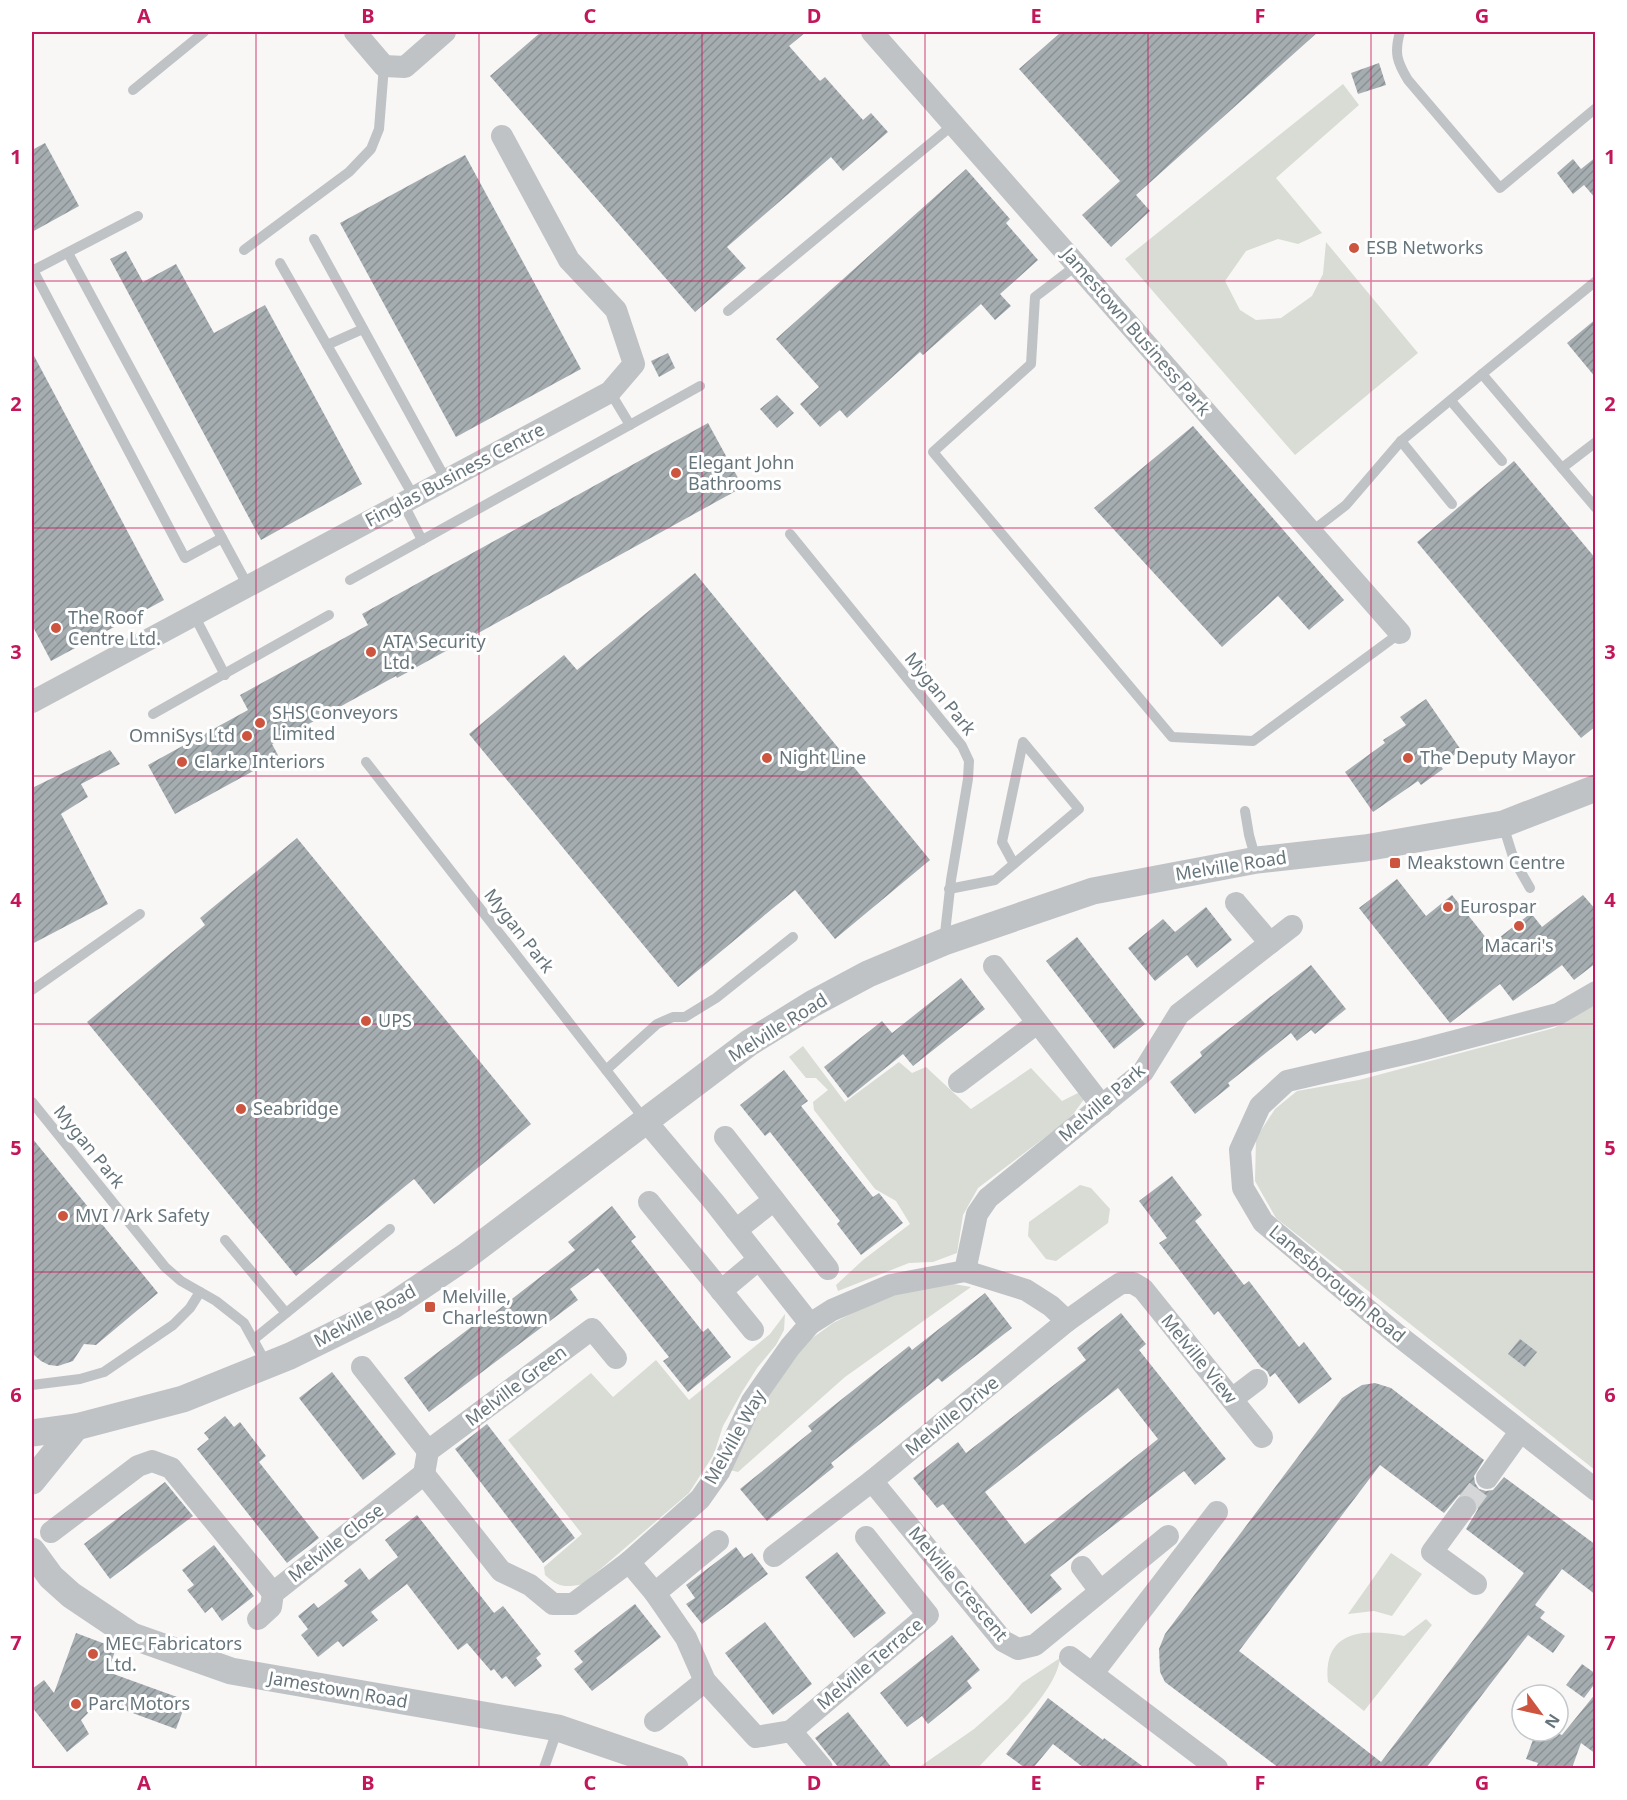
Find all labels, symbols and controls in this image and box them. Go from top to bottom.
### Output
text: A [137,2,151,29]
text: B [361,2,375,29]
text: C [584,2,597,29]
text: D [807,2,821,29]
text: E [1030,2,1042,29]
text: F [1255,2,1265,29]
text: G [1475,2,1489,29]
text: 1 [10,143,22,170]
text: 1 [1604,143,1616,170]
place label: ESB Networks [1366,235,1483,259]
street label: Jamestown Business Park [1056,241,1217,421]
marker: ESB Networks [1347,241,1361,255]
text: 2 [10,390,22,417]
text: 2 [1604,390,1616,417]
street label: Finglas Business Centre [361,417,548,532]
place label: Elegant John Bathrooms [688,450,794,495]
marker: Elegant John Bathrooms [669,466,683,480]
place label: The Roof Centre Ltd. [68,605,161,650]
marker: The Roof Centre Ltd. [49,621,63,635]
place label: ATA Security Ltd. [383,629,487,674]
text: 3 [10,638,22,665]
text: 3 [1604,638,1616,665]
marker: ATA Security Ltd. [364,645,378,659]
street label: Mygan Park [900,647,982,740]
place label: SHS Conveyors Limited [272,700,398,745]
marker: SHS Conveyors Limited [253,716,267,730]
place label: OmniSys Ltd [129,723,235,747]
marker: OmniSys Ltd [240,729,254,743]
place label: Night Line [779,745,866,769]
place label: The Deputy Mayor [1420,745,1576,769]
place label: Clarke Interiors [194,749,325,773]
marker: Night Line [760,751,774,765]
marker: The Deputy Mayor [1401,751,1415,765]
marker: Clarke Interiors [175,755,189,769]
street label: Melville Road [1174,844,1288,886]
place label: Meakstown Centre [1407,850,1565,874]
marker: Meakstown Centre [1388,856,1402,870]
street label: Mygan Park [479,883,560,978]
text: 4 [10,886,22,913]
text: 4 [1604,886,1616,913]
place label: Eurospar [1460,894,1537,918]
marker: Eurospar [1441,900,1455,914]
marker: Macari's [1512,919,1526,933]
place label: Macari's [1484,933,1554,957]
street label: Melville Road [723,987,831,1067]
place label: UPS [378,1008,412,1032]
marker: UPS [359,1014,373,1028]
street label: Melville Park [1053,1058,1150,1146]
place label: Seabridge [253,1096,339,1120]
street label: Mygan Park [49,1100,131,1193]
marker: Seabridge [234,1102,248,1116]
text: 5 [10,1134,22,1161]
text: 5 [1604,1134,1616,1161]
place label: MVI / Ark Safety [75,1203,210,1227]
marker: MVI / Ark Safety [56,1209,70,1223]
street label: Lanesborough Road [1265,1219,1411,1347]
street label: Melville Road [309,1278,420,1352]
place label: Melville, Charlestown [442,1284,548,1329]
marker: Melville, Charlestown [423,1300,437,1314]
street label: Melville View [1156,1309,1243,1408]
street label: Melville Green [460,1339,571,1431]
street label: Melville Drive [900,1370,1003,1460]
text: 6 [10,1381,22,1408]
text: 6 [1604,1381,1616,1408]
street label: Melville Way [698,1384,770,1488]
street label: Melville Close [283,1497,388,1587]
street label: Melville Crescent [904,1521,1014,1646]
street label: Melville Terrace [811,1612,927,1715]
text: 7 [10,1629,22,1656]
text: 7 [1604,1629,1616,1656]
place label: MEC Fabricators Ltd. [105,1631,242,1676]
marker: MEC Fabricators Ltd. [86,1647,100,1661]
street label: Jamestown Road [265,1665,410,1713]
north arrow [1510,1683,1570,1743]
place label: Parc Motors [88,1691,190,1715]
marker: Parc Motors [69,1697,83,1711]
text: N [1540,1710,1565,1733]
text: A [137,1769,151,1796]
text: B [361,1769,375,1796]
text: C [584,1769,597,1796]
text: D [807,1769,821,1796]
text: E [1030,1769,1042,1796]
text: F [1255,1769,1265,1796]
text: G [1475,1769,1489,1796]

